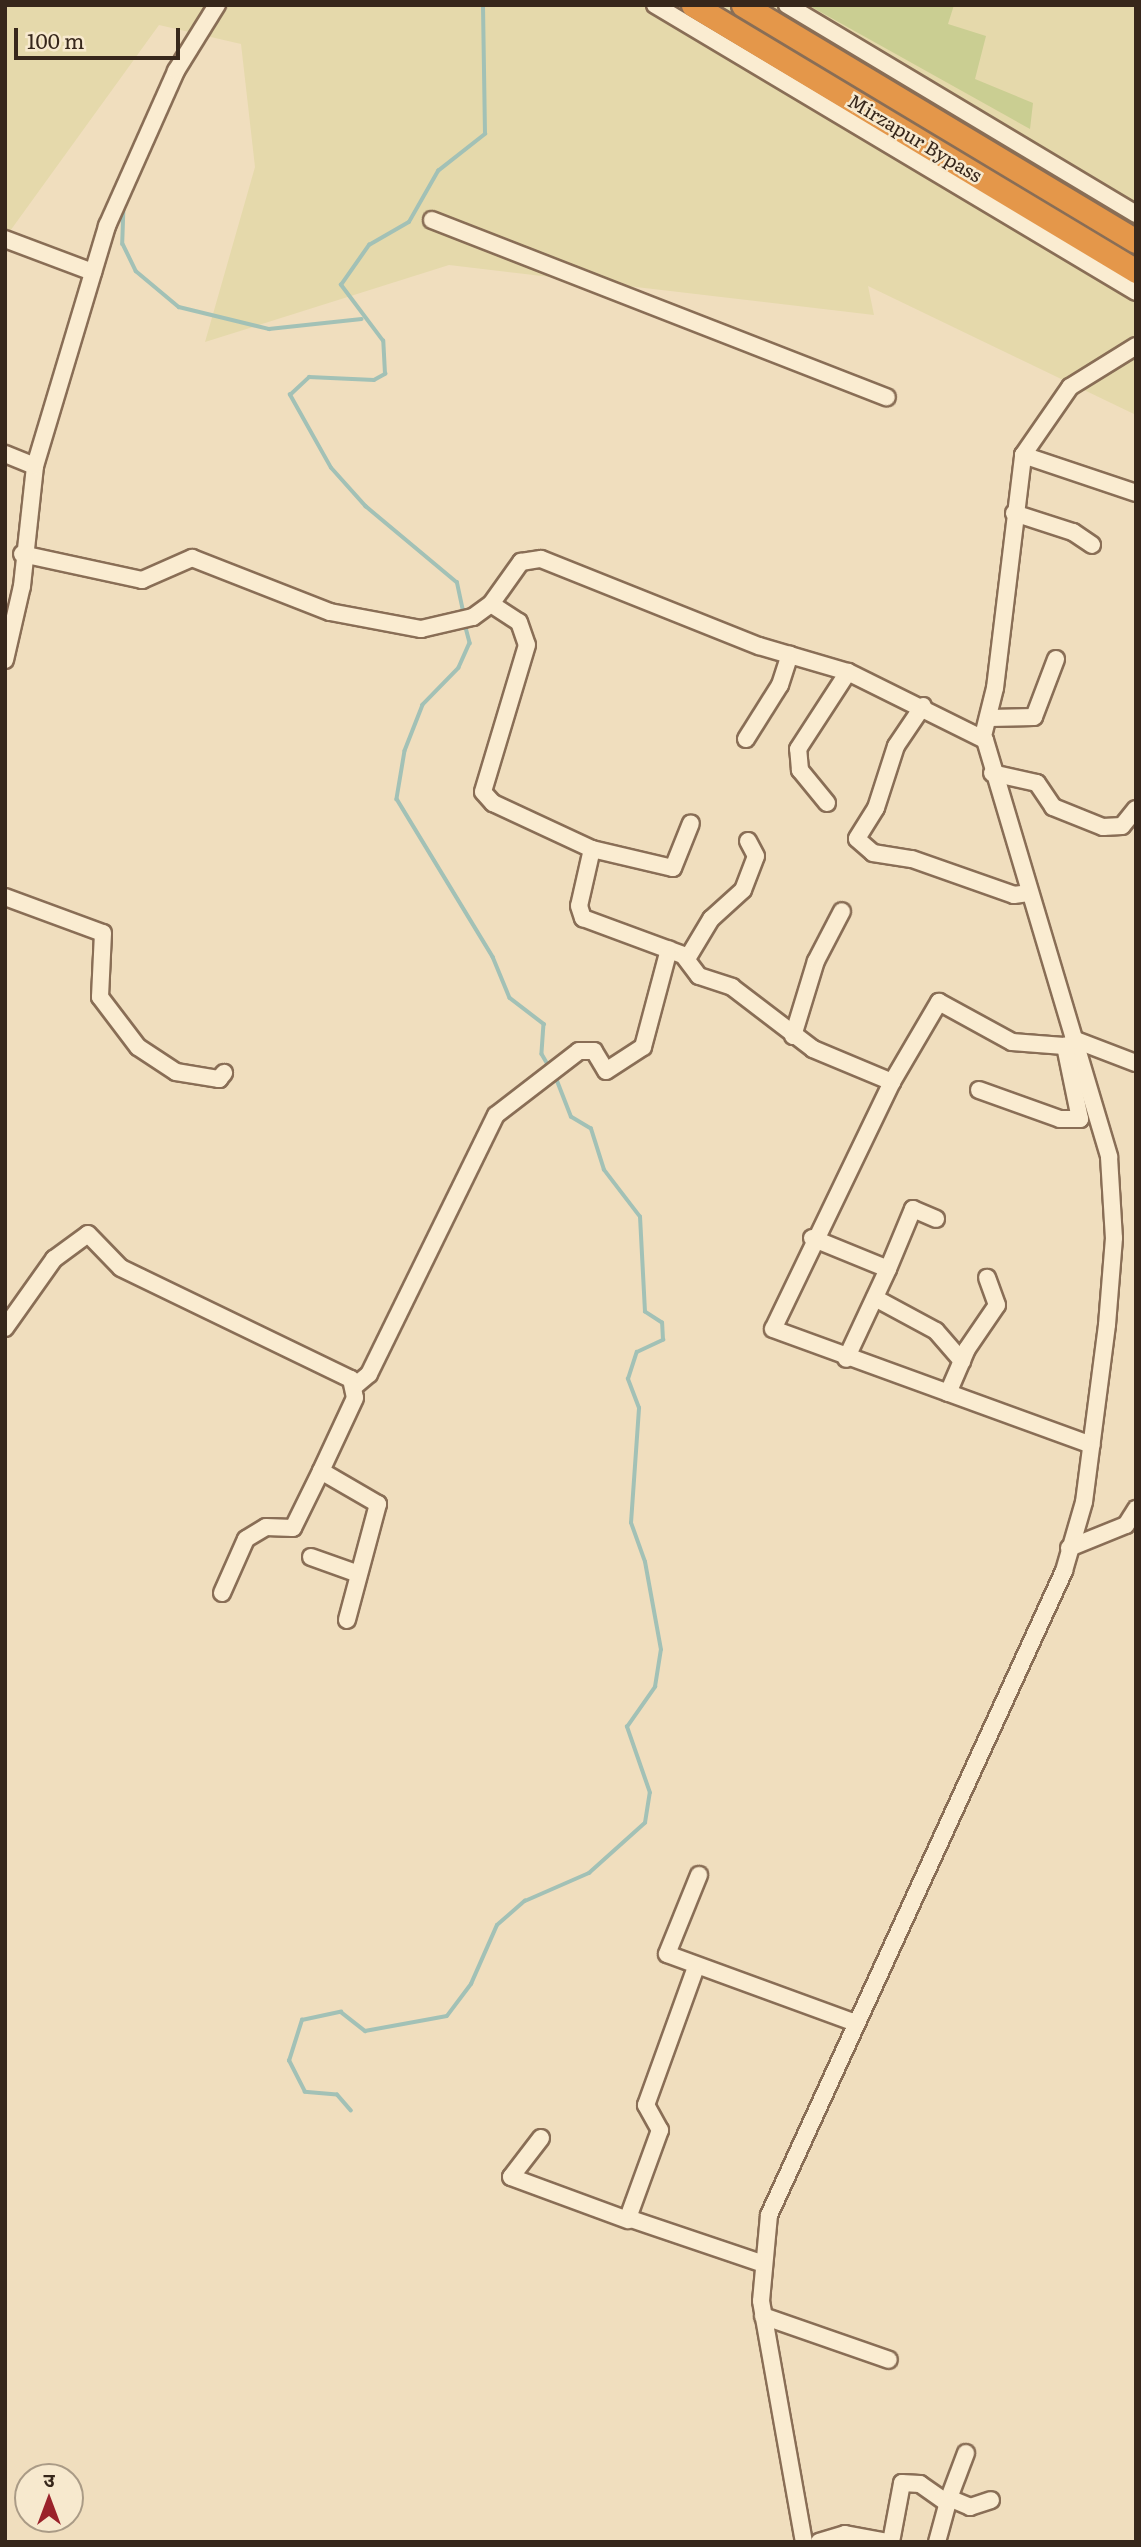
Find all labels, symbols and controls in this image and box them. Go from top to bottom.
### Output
scale bar [18,14,184,58]
text: 100 m [27,24,84,55]
street label: Mirzapur Bypass [844,89,986,187]
north arrow [14,2463,84,2533]
text: उ [43,2465,55,2493]

